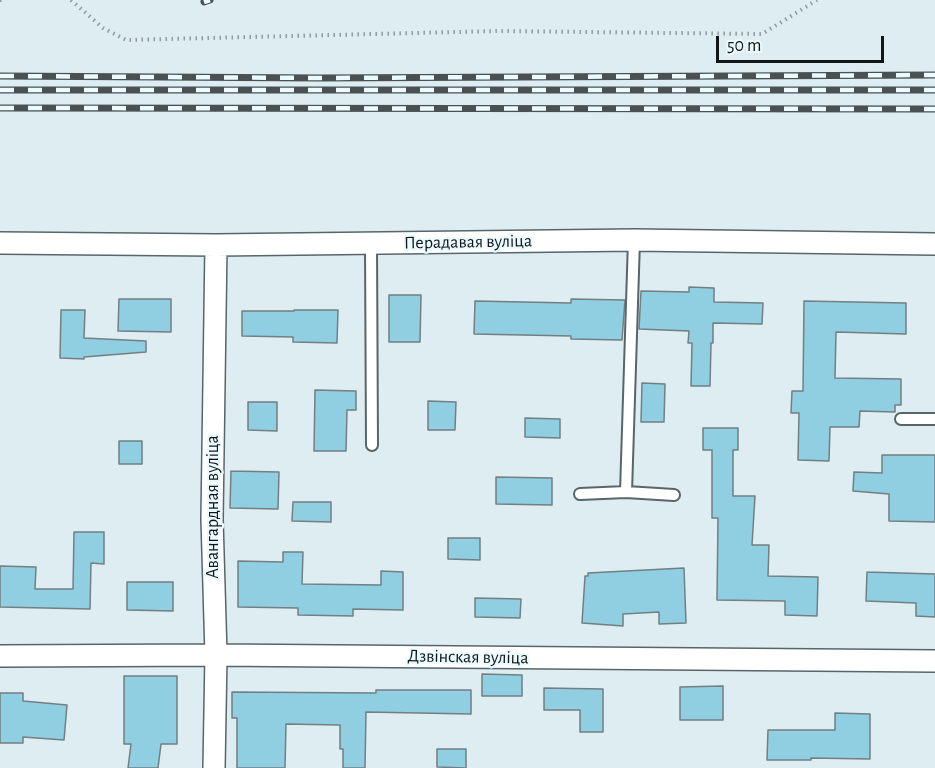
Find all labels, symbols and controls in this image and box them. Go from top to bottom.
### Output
scale bar [719,24,887,62]
text: 50 m [727,37,761,55]
street label: Перадавая вуліца [404,230,532,254]
street label: Авангардная вуліца [202,435,224,579]
street label: Дзвінская вуліца [407,645,529,669]

